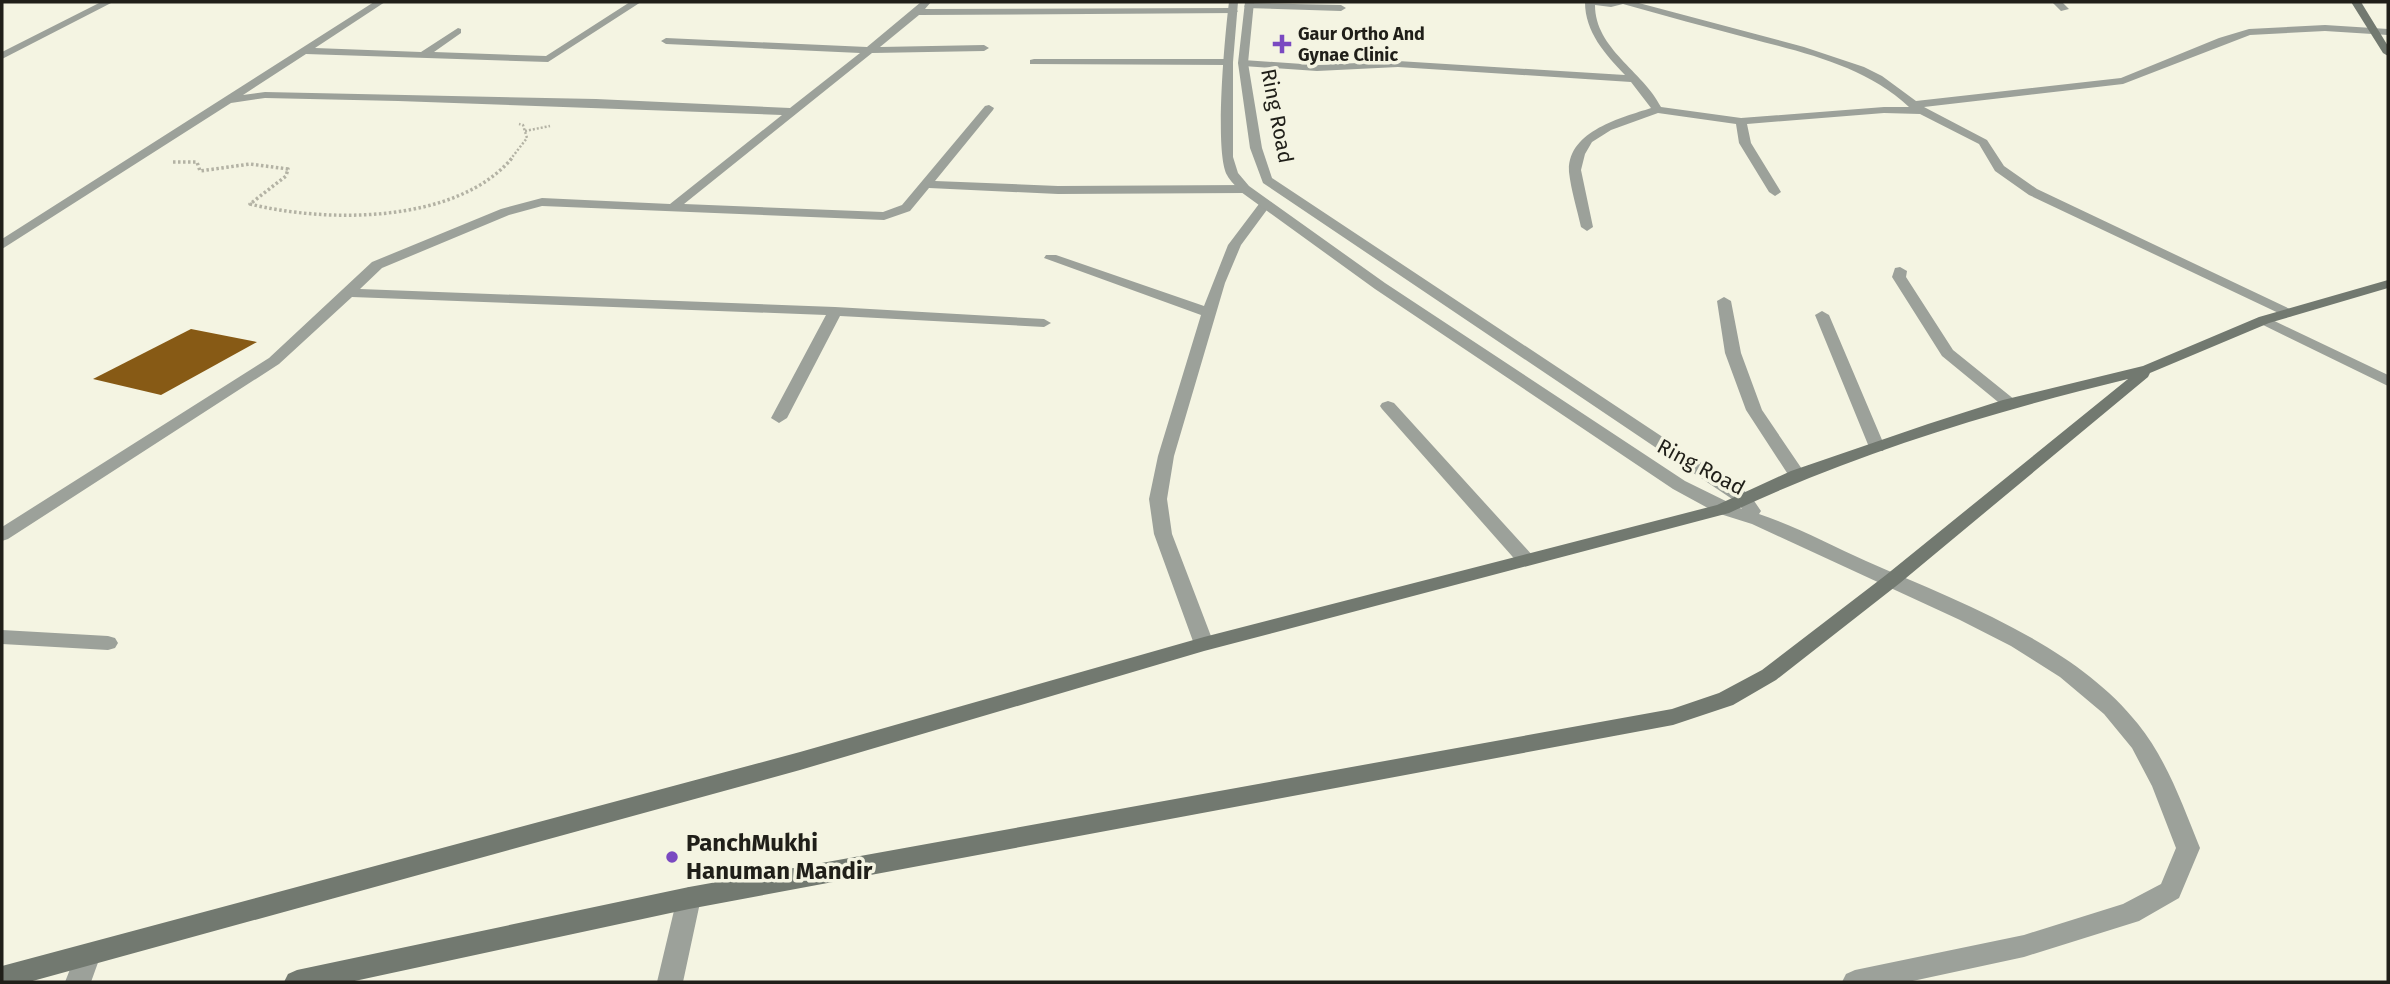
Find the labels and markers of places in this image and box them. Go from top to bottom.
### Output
place label: Gaur Ortho And Gynae Clinic [1298,23,1425,66]
marker: Gaur Ortho And Gynae Clinic [1272,34,1292,54]
place label: PanchMukhi Hanuman Mandir [686,829,873,885]
marker: PanchMukhi Hanuman Mandir [664,849,680,865]

